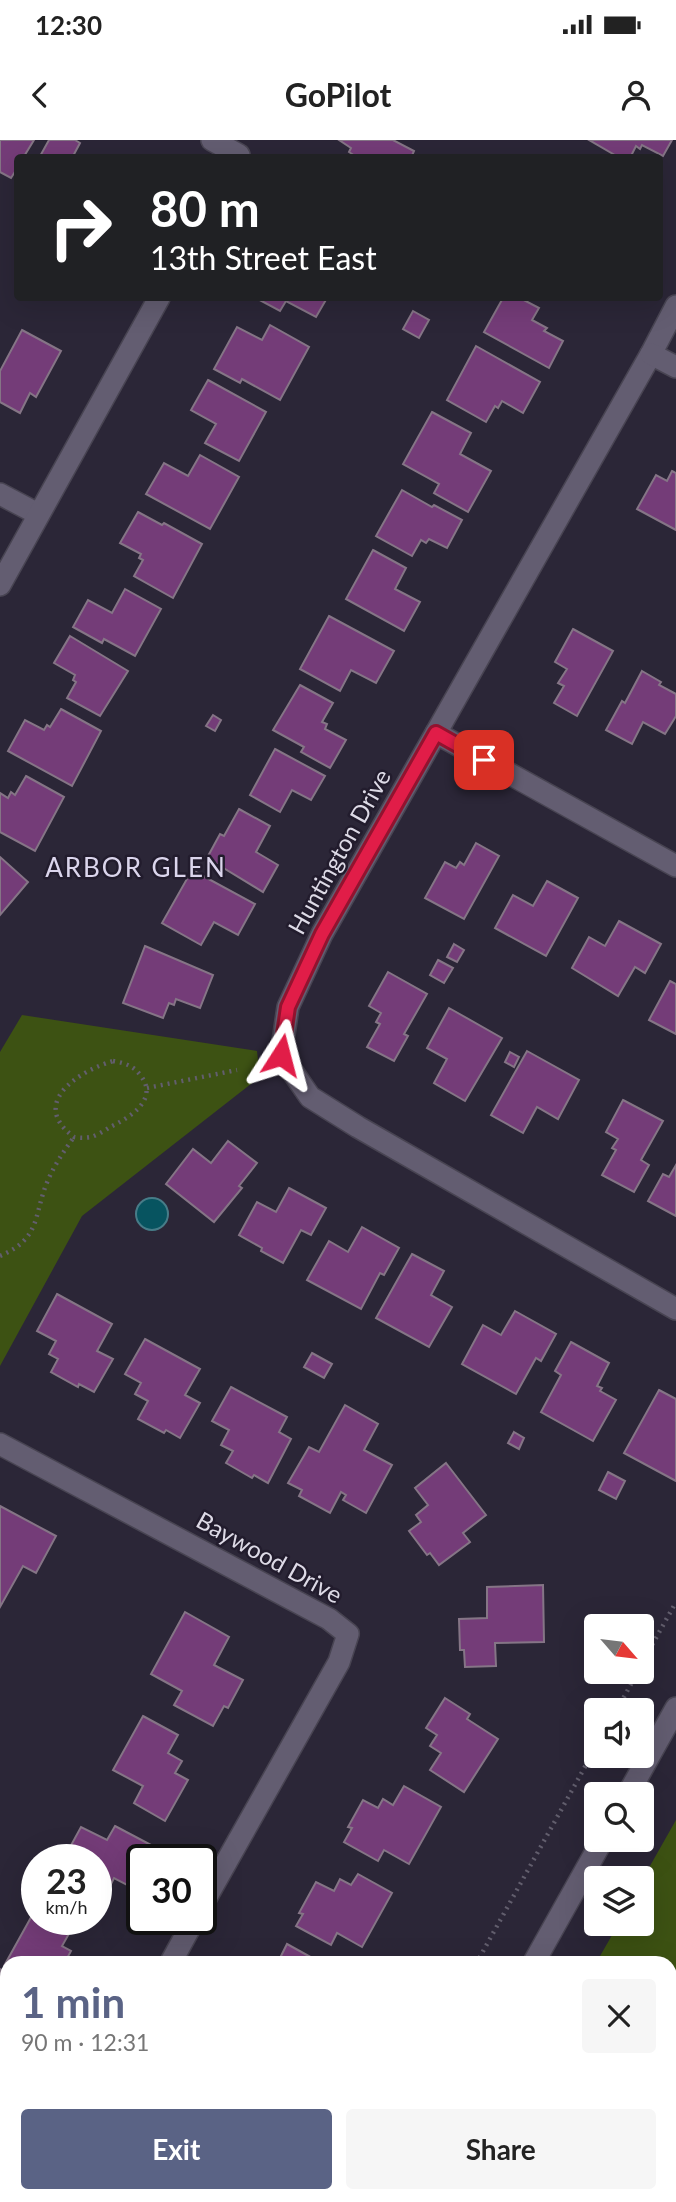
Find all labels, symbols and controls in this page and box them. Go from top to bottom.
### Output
text: 12:30 [35,9,102,41]
text: GoPilot [285,75,391,114]
icon: back [21,76,59,114]
icon: person [617,76,655,114]
text: 80 m [150,179,260,237]
icon: right [35,182,126,273]
text: 13th Street East [150,238,377,277]
pin [454,730,514,790]
icon: arrive [465,741,503,779]
street label: Huntington Drive [281,764,396,939]
district label: ARBOR GLEN [45,851,227,883]
position arrow [244,1018,318,1092]
street label: Baywood Drive [192,1505,348,1609]
north arrow [584,1614,654,1684]
map controls [584,1614,654,1936]
button: sound [584,1698,654,1768]
button: search [584,1782,654,1852]
speed limit sign: 30 [126,1844,217,1935]
text: 23 [46,1859,87,1901]
button: layers [584,1866,654,1936]
text: km/h [45,1896,88,1918]
text: 1 min [21,1977,125,2027]
button: close [582,1979,656,2053]
text: 90 m · 12:31 [21,2028,149,2056]
button: Exit [21,2109,332,2189]
button: Share [346,2109,656,2189]

